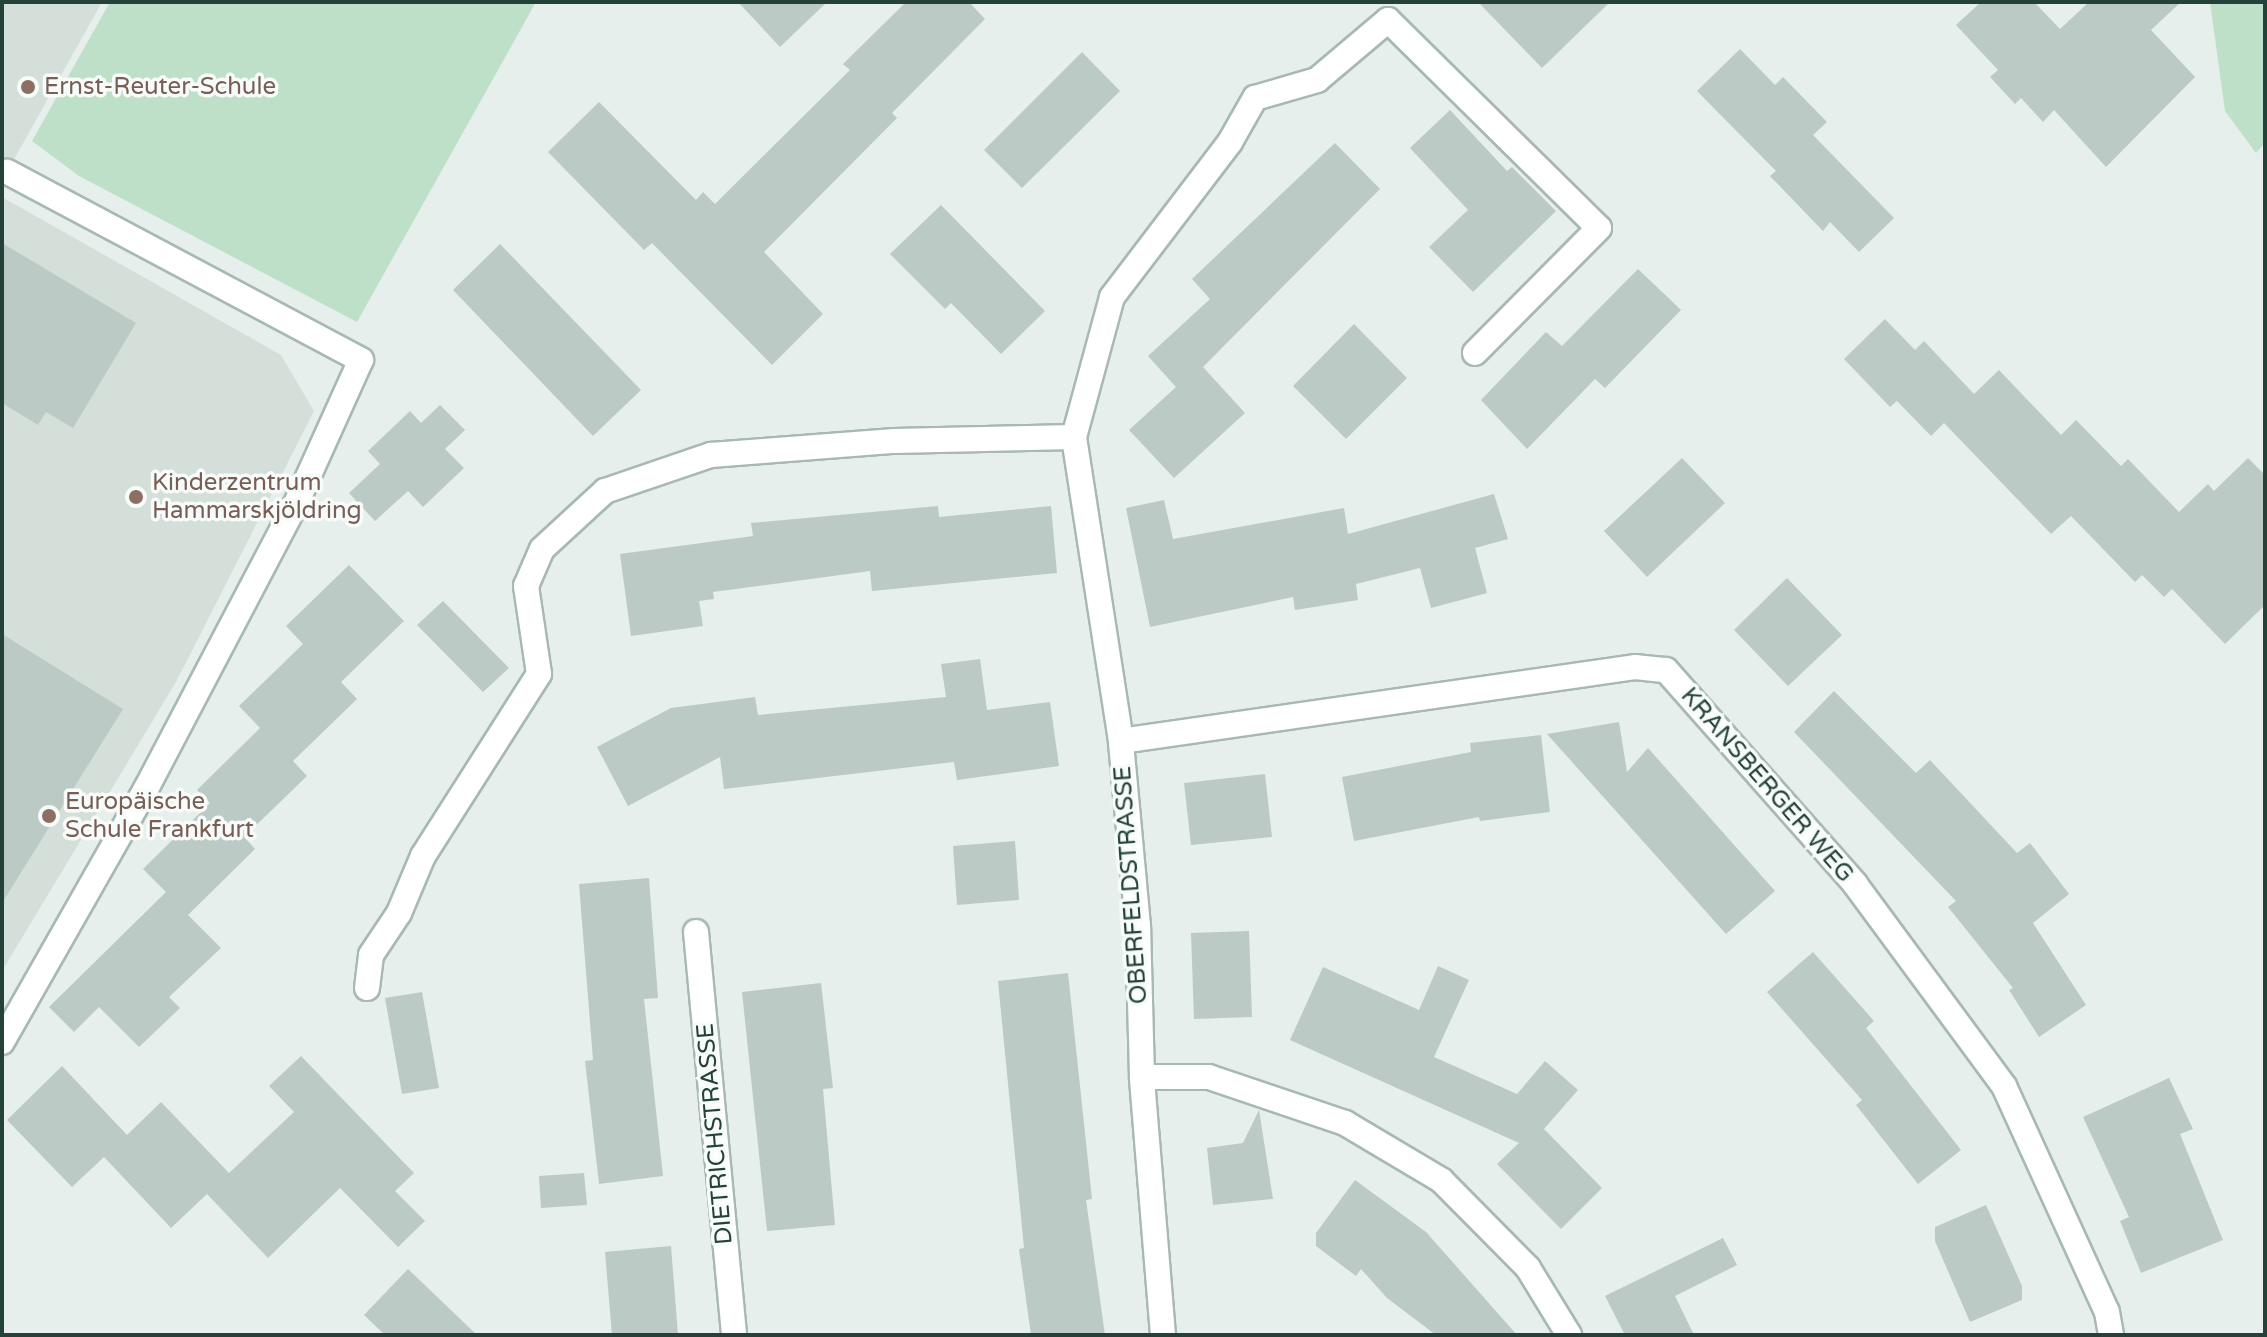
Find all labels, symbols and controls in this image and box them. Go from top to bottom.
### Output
place label: Ernst-Reuter-Schule [44,73,276,101]
marker: Ernst-Reuter-Schule [19,78,37,96]
place label: Kinderzentrum Hammarskjöldring [152,469,362,525]
marker: Kinderzentrum Hammarskjöldring [127,488,145,506]
street label: KRANSBERGER WEG [1675,682,1859,888]
street label: OBERFELDSTRASSE [1108,765,1154,1005]
place label: Europäische Schule Frankfurt [65,788,254,844]
marker: Europäische Schule Frankfurt [40,807,58,825]
street label: DIETRICHSTRASSE [691,1022,739,1246]

